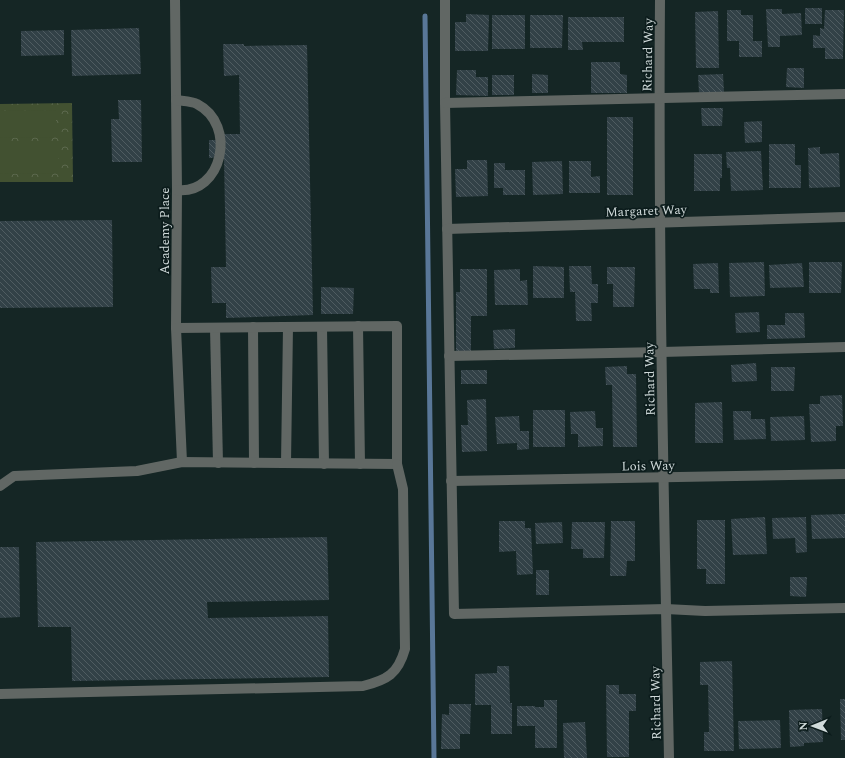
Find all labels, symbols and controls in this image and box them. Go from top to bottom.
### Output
street label: Richard Way [637,17,659,92]
street label: Academy Place [155,187,175,275]
street label: Margaret Way [605,200,688,222]
street label: Richard Way [639,341,661,416]
street label: Lois Way [621,456,676,476]
street label: Richard Way [645,665,667,740]
north arrow [793,706,833,746]
text: N [795,722,812,731]

